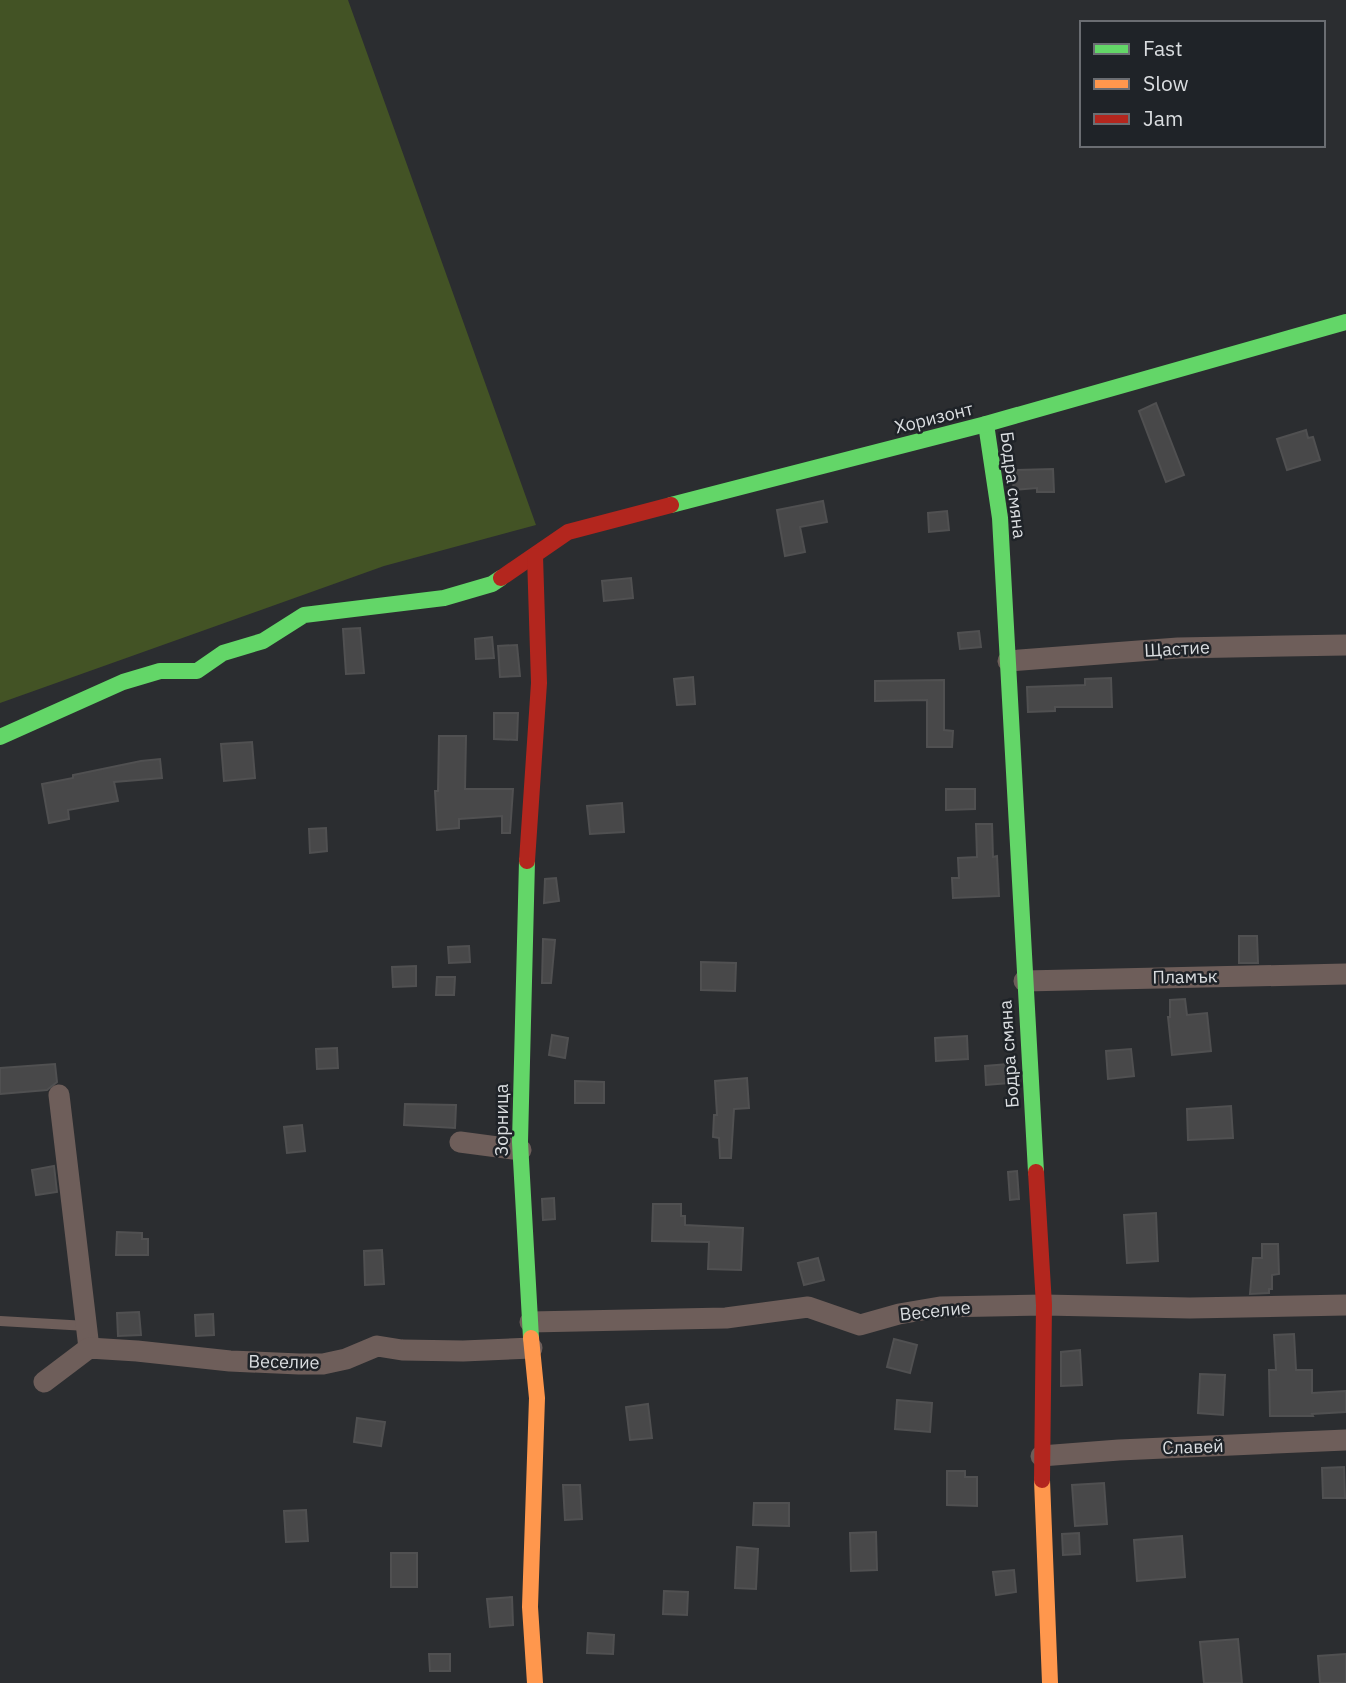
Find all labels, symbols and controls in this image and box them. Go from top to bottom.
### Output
legend [1080,21,1325,147]
text: Fast [1143,34,1183,62]
text: Slow [1143,69,1189,97]
text: Jam [1143,104,1183,132]
street label: Хоризонт [892,397,976,438]
street label: Бодра смяна [996,430,1032,540]
street label: Щастие [1144,635,1210,662]
street label: Пламък [1152,964,1218,989]
street label: Бодра смяна [993,999,1024,1109]
street label: Зорница [490,1083,513,1156]
street label: Веселие [898,1295,972,1326]
street label: Веселие [248,1349,320,1374]
street label: Славей [1162,1434,1224,1459]

